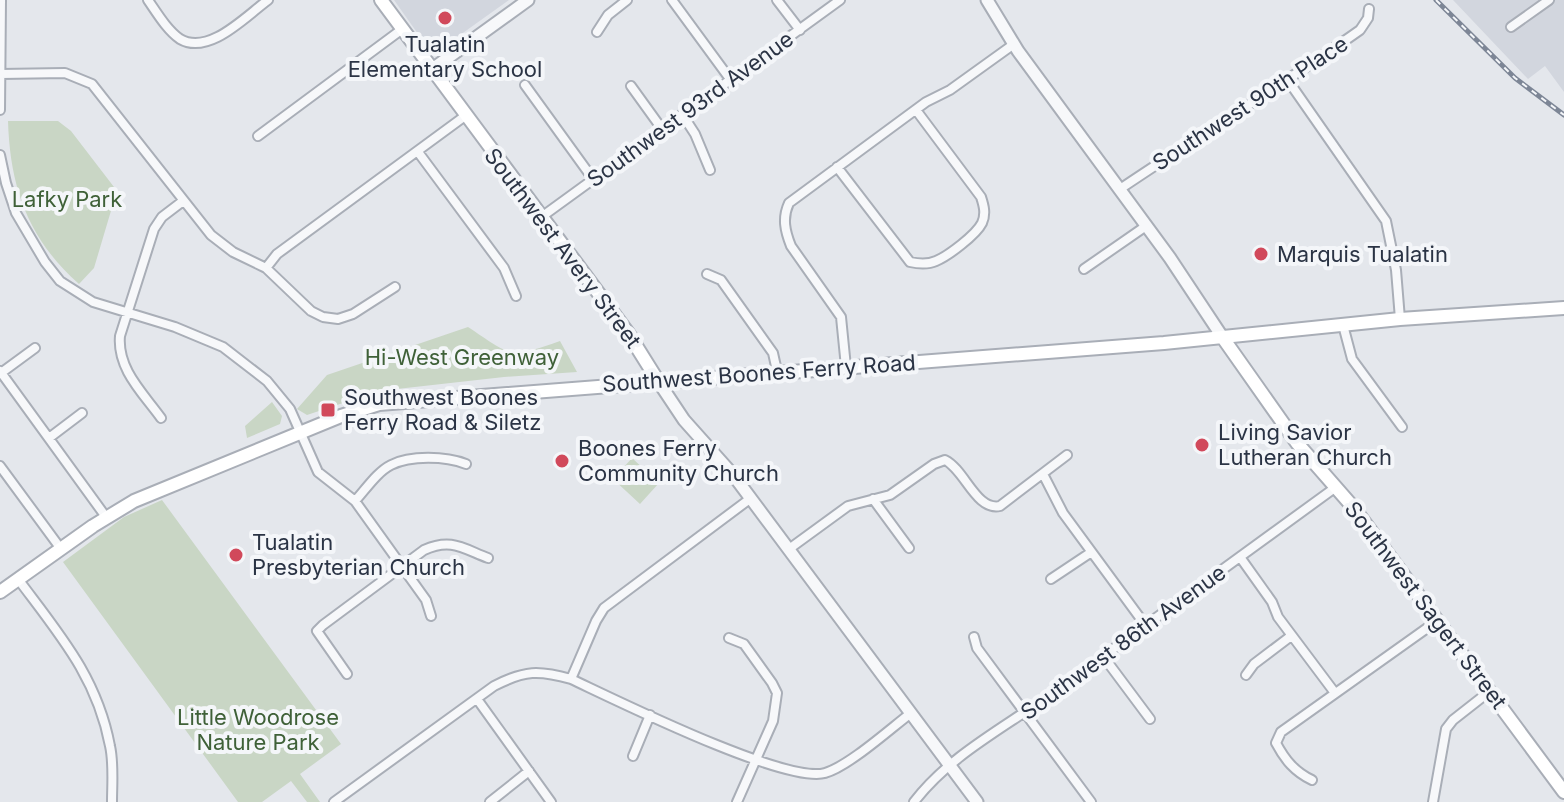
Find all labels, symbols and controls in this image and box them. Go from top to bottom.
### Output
marker: Tualatin Elementary School [436,9,454,27]
street label: Southwest 93rd Avenue [582,26,798,192]
street label: Southwest 90th Place [1148,30,1352,176]
place label: Tualatin Elementary School [348,31,542,82]
street label: Southwest Avery Street [479,143,647,353]
park label: Lafky Park [12,186,122,212]
place label: Marquis Tualatin [1277,241,1448,267]
marker: Marquis Tualatin [1252,245,1270,263]
park label: Hi-West Greenway [365,344,559,370]
street label: Southwest Boones Ferry Road [601,349,917,397]
place label: Southwest Boones Ferry Road & Siletz [344,384,541,435]
marker: Southwest Boones Ferry Road & Siletz [319,401,337,419]
place label: Living Savior Lutheran Church [1218,419,1392,470]
place label: Boones Ferry Community Church [578,435,779,486]
marker: Living Savior Lutheran Church [1193,436,1211,454]
marker: Boones Ferry Community Church [553,452,571,470]
street label: Southwest Sagert Street [1340,496,1512,714]
place label: Tualatin Presbyterian Church [252,529,465,580]
marker: Tualatin Presbyterian Church [227,546,245,564]
street label: Southwest 86th Avenue [1015,559,1231,725]
park label: Little Woodrose Nature Park [177,704,339,755]

